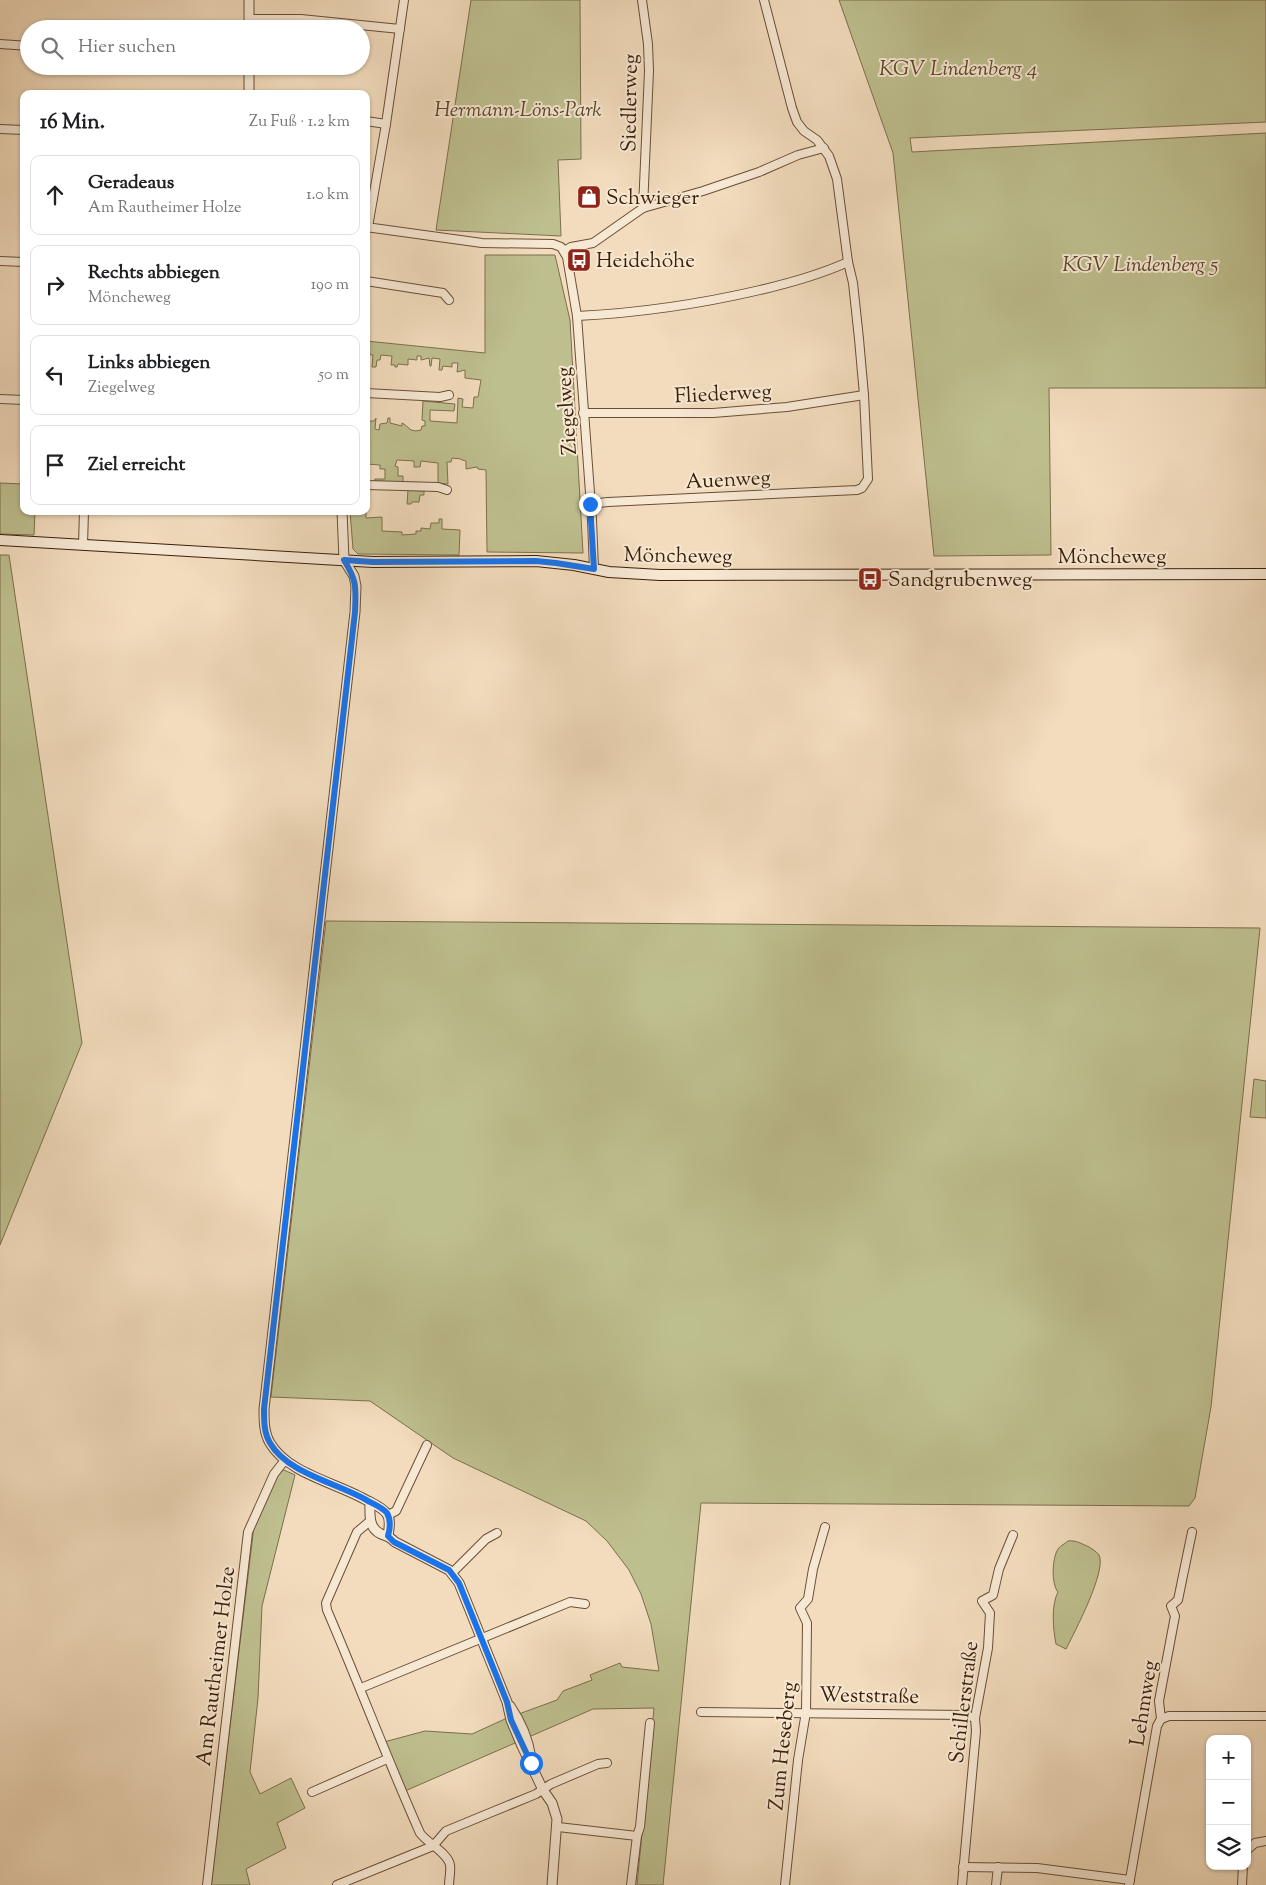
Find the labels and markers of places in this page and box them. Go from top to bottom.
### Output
shop icon: Schwieger [576,184,602,210]
place label: Schwieger [606,184,699,214]
bus stop icon: Heidehöhe [566,247,592,273]
place label: Heidehöhe [596,247,695,277]
bus stop icon: Sandgrubenweg [857,566,883,592]
place label: Sandgrubenweg [888,566,1032,596]

